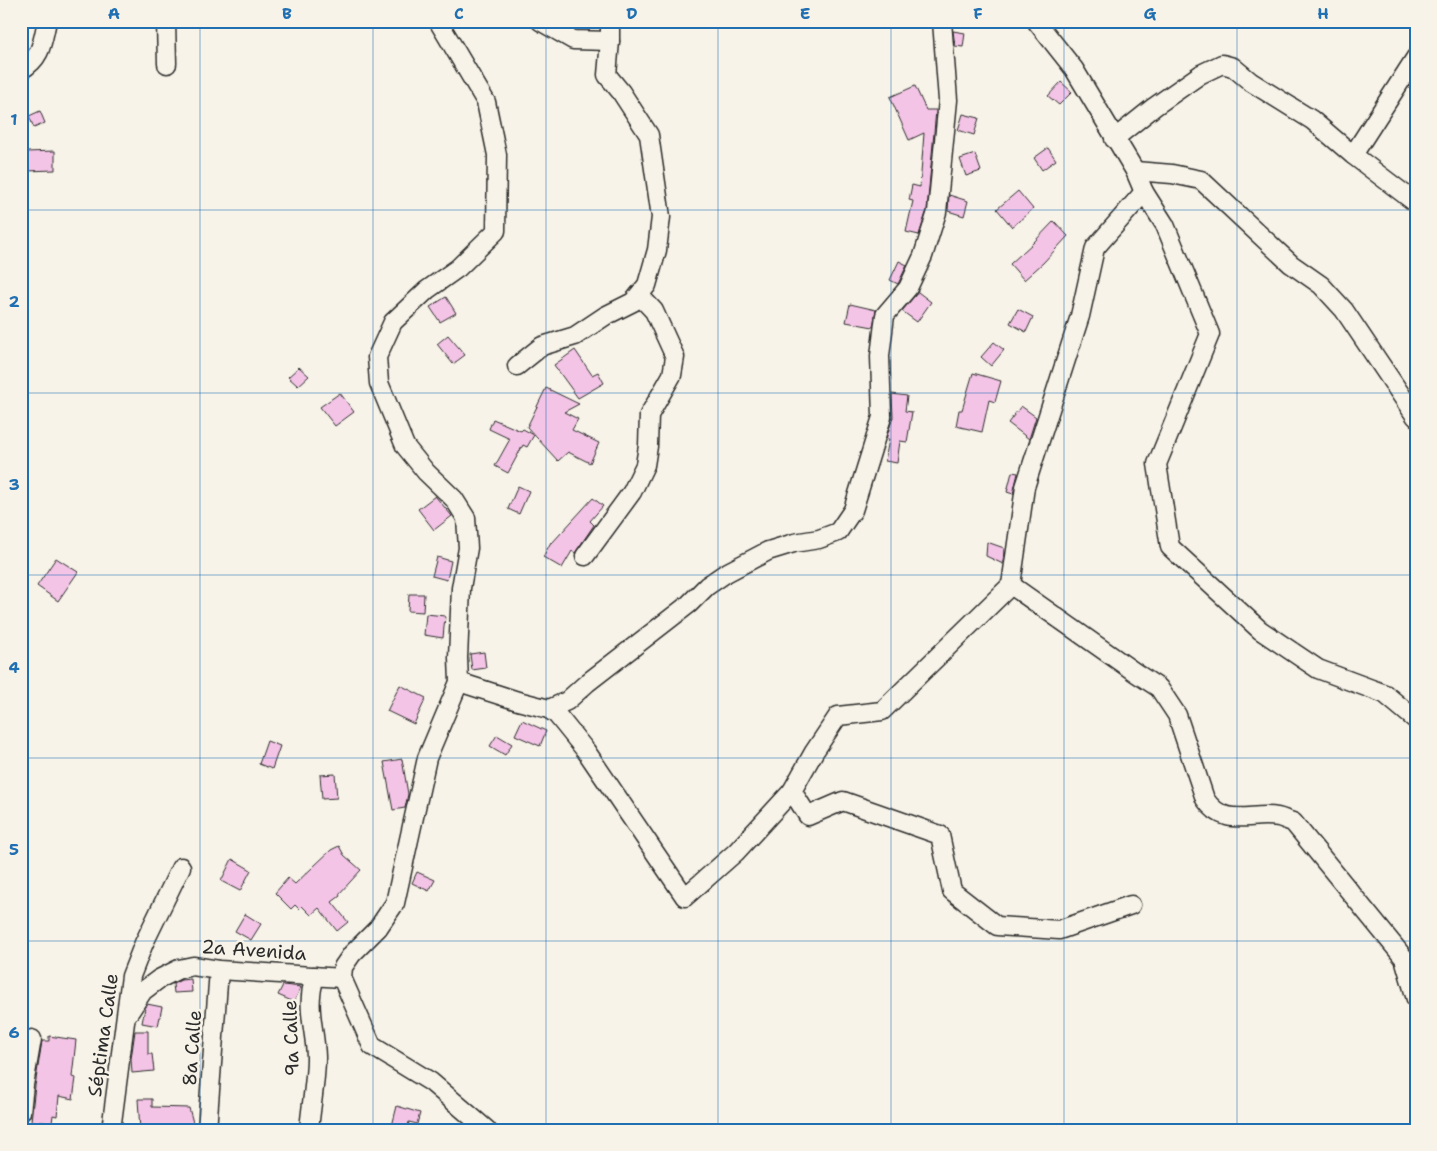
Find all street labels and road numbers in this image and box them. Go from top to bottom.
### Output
street label: 2a Avenida [201,934,308,966]
street label: Séptima Calle [82,972,124,1098]
street label: 9a Calle [277,999,305,1077]
street label: 8a Calle [177,1009,207,1087]

